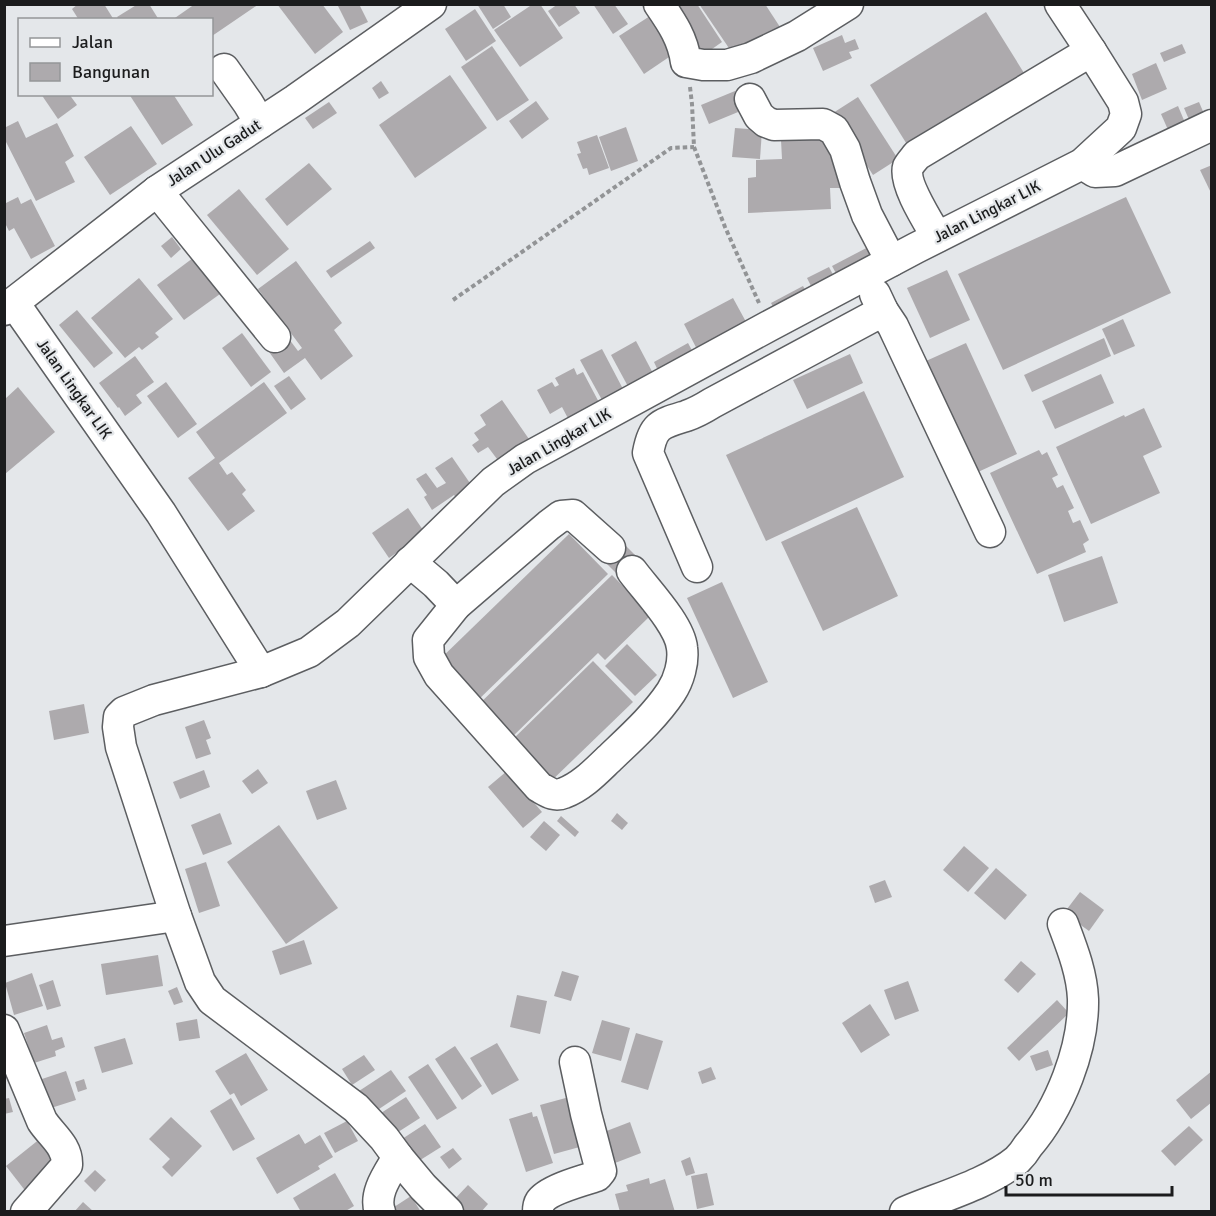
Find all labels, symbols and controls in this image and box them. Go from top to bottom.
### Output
legend [18,18,213,96]
text: Jalan [72,31,113,53]
text: Bangunan [72,61,150,83]
street label: Jalan Ulu Gadut [163,115,265,191]
street label: Jalan Lingkar LIK [930,176,1044,248]
street label: Jalan Lingkar LIK [32,335,116,443]
street label: Jalan Lingkar LIK [503,404,615,480]
scale bar [1006,1159,1172,1197]
text: 50 m [1015,1169,1053,1191]

